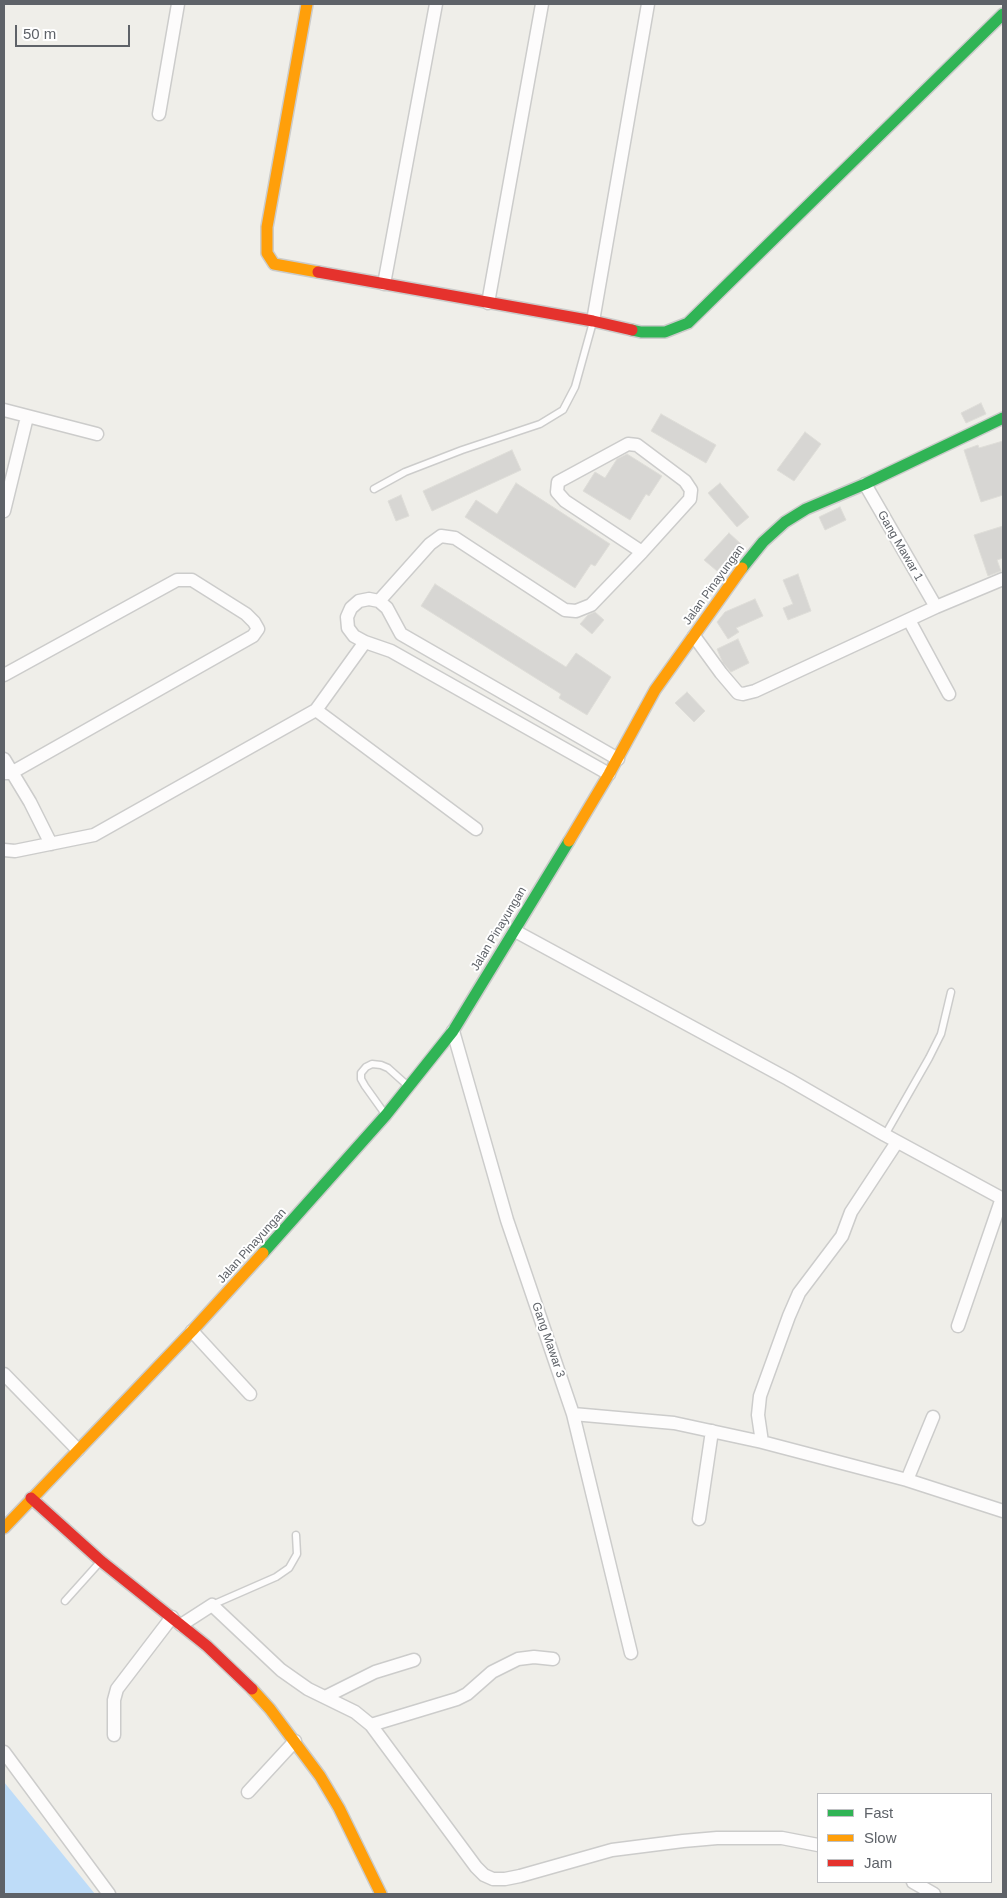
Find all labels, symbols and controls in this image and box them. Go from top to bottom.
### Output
scale bar [18,15,132,47]
text: 50 m [23,25,56,42]
street label: Gang Mawar 1 [874,508,926,584]
street label: Jalan Pinayungan [680,542,748,628]
street label: Jalan Pinayungan [468,884,530,974]
street label: Jalan Pinayungan [215,1206,289,1286]
street label: Gang Mawar 3 [528,1300,568,1380]
legend [817,1793,992,1883]
text: Fast [864,1804,893,1821]
text: Slow [864,1829,897,1846]
text: Jam [864,1854,892,1871]

